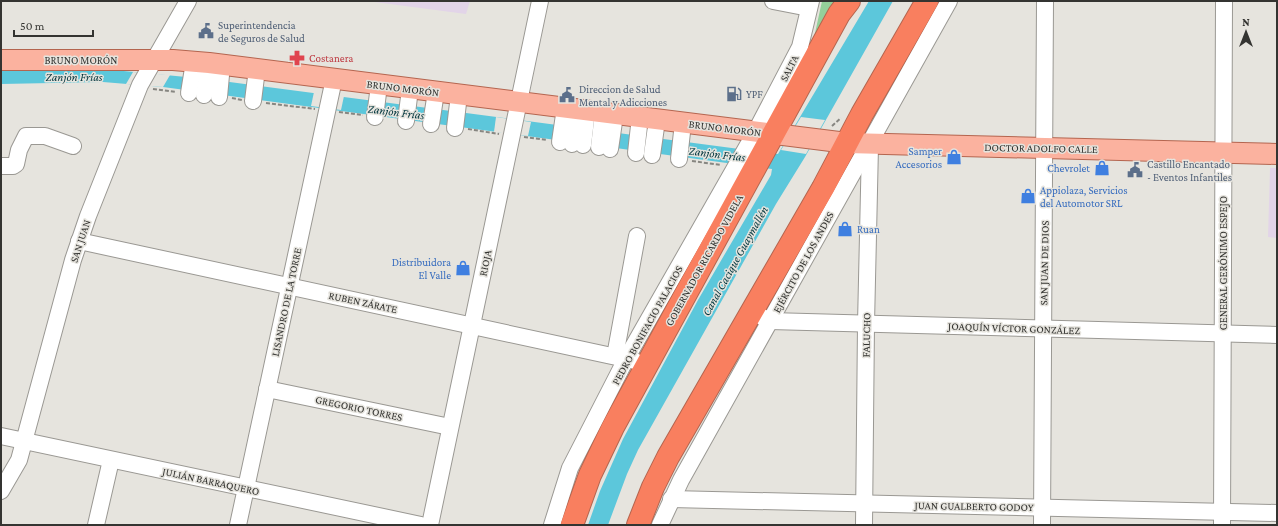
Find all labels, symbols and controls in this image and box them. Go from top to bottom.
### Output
scale bar [14,12,93,38]
north arrow [1226,12,1266,52]
text: N [1242,16,1250,28]
text: 50 m [20,19,45,33]
place label: Superintendencia de Seguros de Salud [218,19,305,45]
public building icon: Superintendencia de Seguros de Salud [197,22,215,40]
pharmacy icon: Costanera [288,49,306,67]
place label: Costanera [309,52,353,64]
street label: SALTA [777,52,801,83]
street label: BRUNO MORÓN [45,54,117,66]
water label: Zanjón Frías [45,70,103,84]
street label: BRUNO MORÓN [366,78,440,98]
place label: Direccion de Salud Mental y Adicciones [579,83,667,109]
fuel station icon: YPF [725,85,743,103]
public building icon: Direccion de Salud Mental y Adicciones [558,86,576,104]
place label: YPF [746,88,763,100]
water label: Zanjón Frías [367,102,425,122]
street label: BRUNO MORÓN [688,118,762,138]
street label: DOCTOR ADOLFO CALLE [984,141,1098,155]
water label: Zanjón Frías [688,144,746,164]
place label: Samper Accesorios [896,145,942,170]
shop icon: Samper Accesorios [945,148,963,166]
place label: Castillo Encantado - Eventos Infantiles [1147,158,1232,183]
shop icon: Chevrolet [1093,159,1111,177]
public building icon: Castillo Encantado - Eventos Infantiles [1126,161,1144,179]
place label: Chevrolet [1047,162,1090,174]
place label: Appiolaza, Servicios del Automotor SRL [1040,184,1128,209]
shop icon: Appiolaza, Servicios del Automotor SRL [1019,187,1037,205]
street label: GOBERNADOR RICARDO VIDELA [663,192,746,328]
street label: GENERAL GERÓNIMO ESPEJO [1217,196,1230,330]
water label: Canal Cacique Guaymallén [699,204,771,318]
street label: EJÉRCITO DE LOS ANDES [770,209,837,315]
street label: SAN JUAN [67,218,94,264]
shop icon: Ruan [836,220,854,238]
street label: SAN JUAN DE DIOS [1037,220,1052,306]
place label: Ruan [857,223,880,235]
street label: LISANDRO DE LA TORRE [269,247,303,357]
street label: RIOJA [476,248,495,277]
place label: Distribuidora El Valle [392,256,451,281]
shop icon: Distribuidora El Valle [454,259,472,277]
street label: PEDRO BONIFACIO PALACIOS [609,263,685,387]
street label: RUBEN ZÁRATE [328,289,398,315]
street label: FALUCHO [860,312,872,358]
street label: JOAQUÍN VÍCTOR GONZÁLEZ [947,320,1081,337]
street label: GREGORIO TORRES [314,393,404,423]
street label: JULIÁN BARRAQUERO [160,465,261,498]
street label: JUAN GUALBERTO GODOY [913,499,1034,514]

